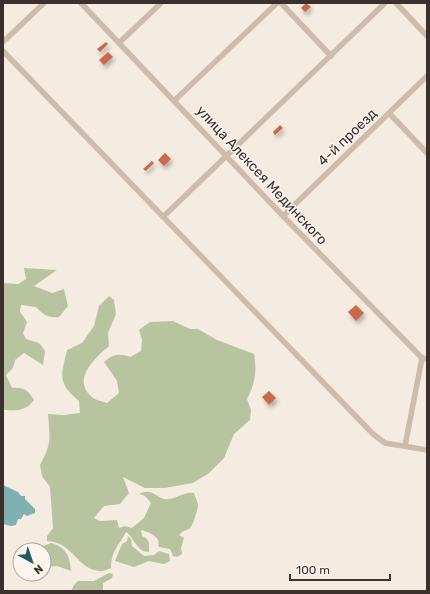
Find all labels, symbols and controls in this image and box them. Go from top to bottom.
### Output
street label: улица Алексея Мединского [193,102,331,248]
street label: 4-й проезд [314,105,380,170]
north arrow [12,542,52,582]
scale bar [290,556,390,582]
text: N [31,562,45,577]
text: 100 m [296,563,330,577]

